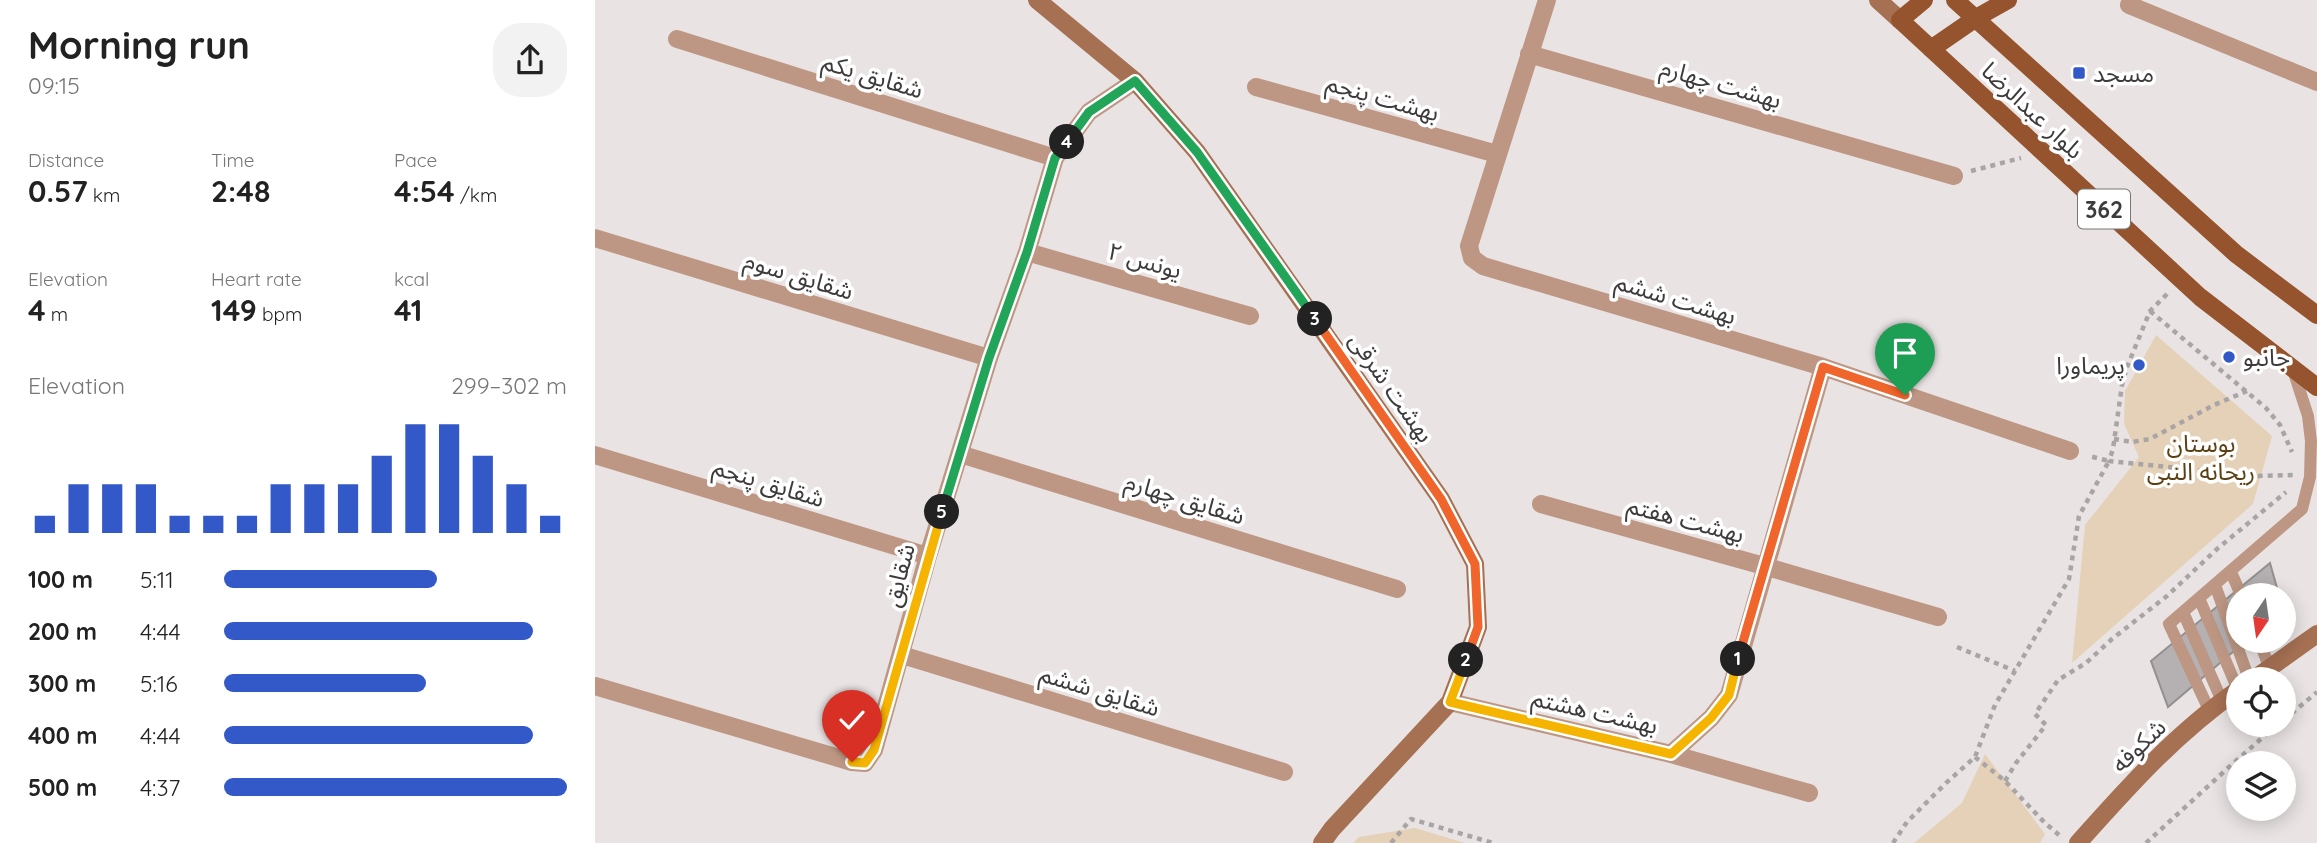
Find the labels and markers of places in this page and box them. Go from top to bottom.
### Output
place label: مسجد [2093,58,2154,88]
marker: مسجد [2071,65,2087,81]
pin: 4 [1049,124,1085,160]
pin: 3 [1297,302,1333,336]
pin [1875,323,1935,395]
place label: جانبو [2243,342,2290,372]
marker: جانبو [2221,349,2237,365]
place label: پریماورا [2056,350,2125,381]
marker: پریماورا [2131,357,2147,373]
pin: 5 [925,494,959,530]
pin: 2 [1449,642,1483,678]
pin: 1 [1721,642,1755,676]
pin [822,690,882,762]

